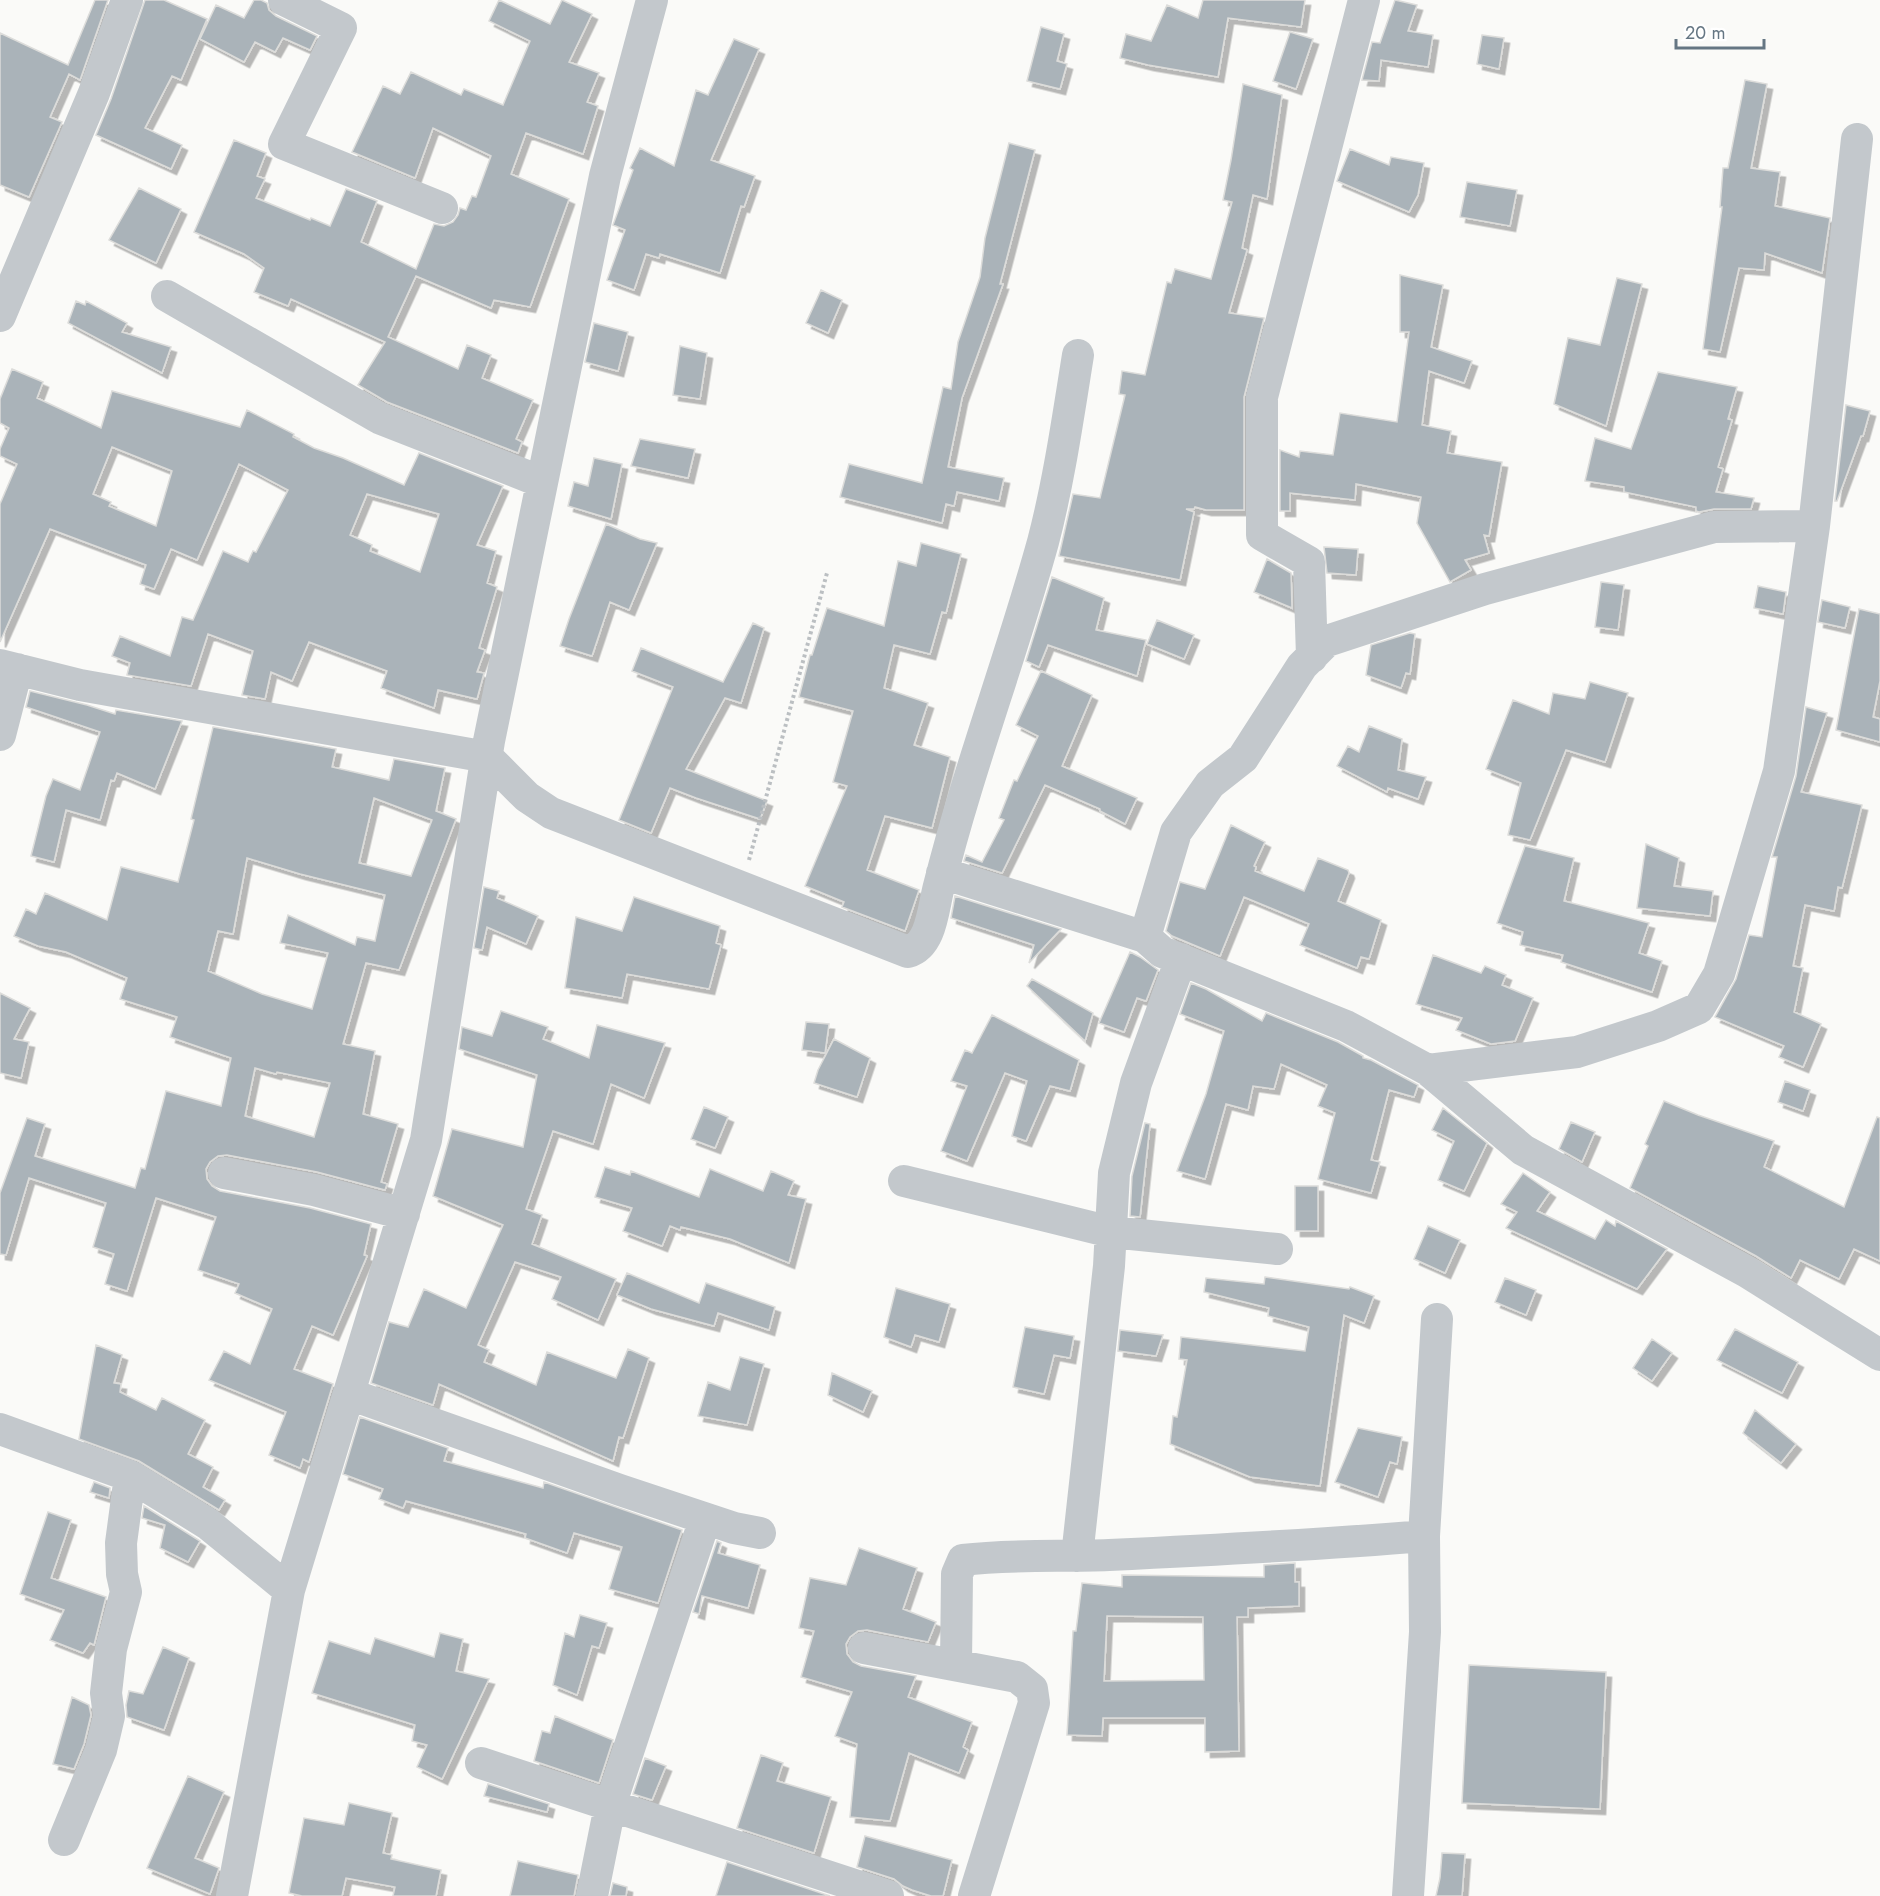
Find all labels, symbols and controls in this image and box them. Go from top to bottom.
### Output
scale bar [1676,12,1764,50]
text: 20 m [1685,20,1725,46]

